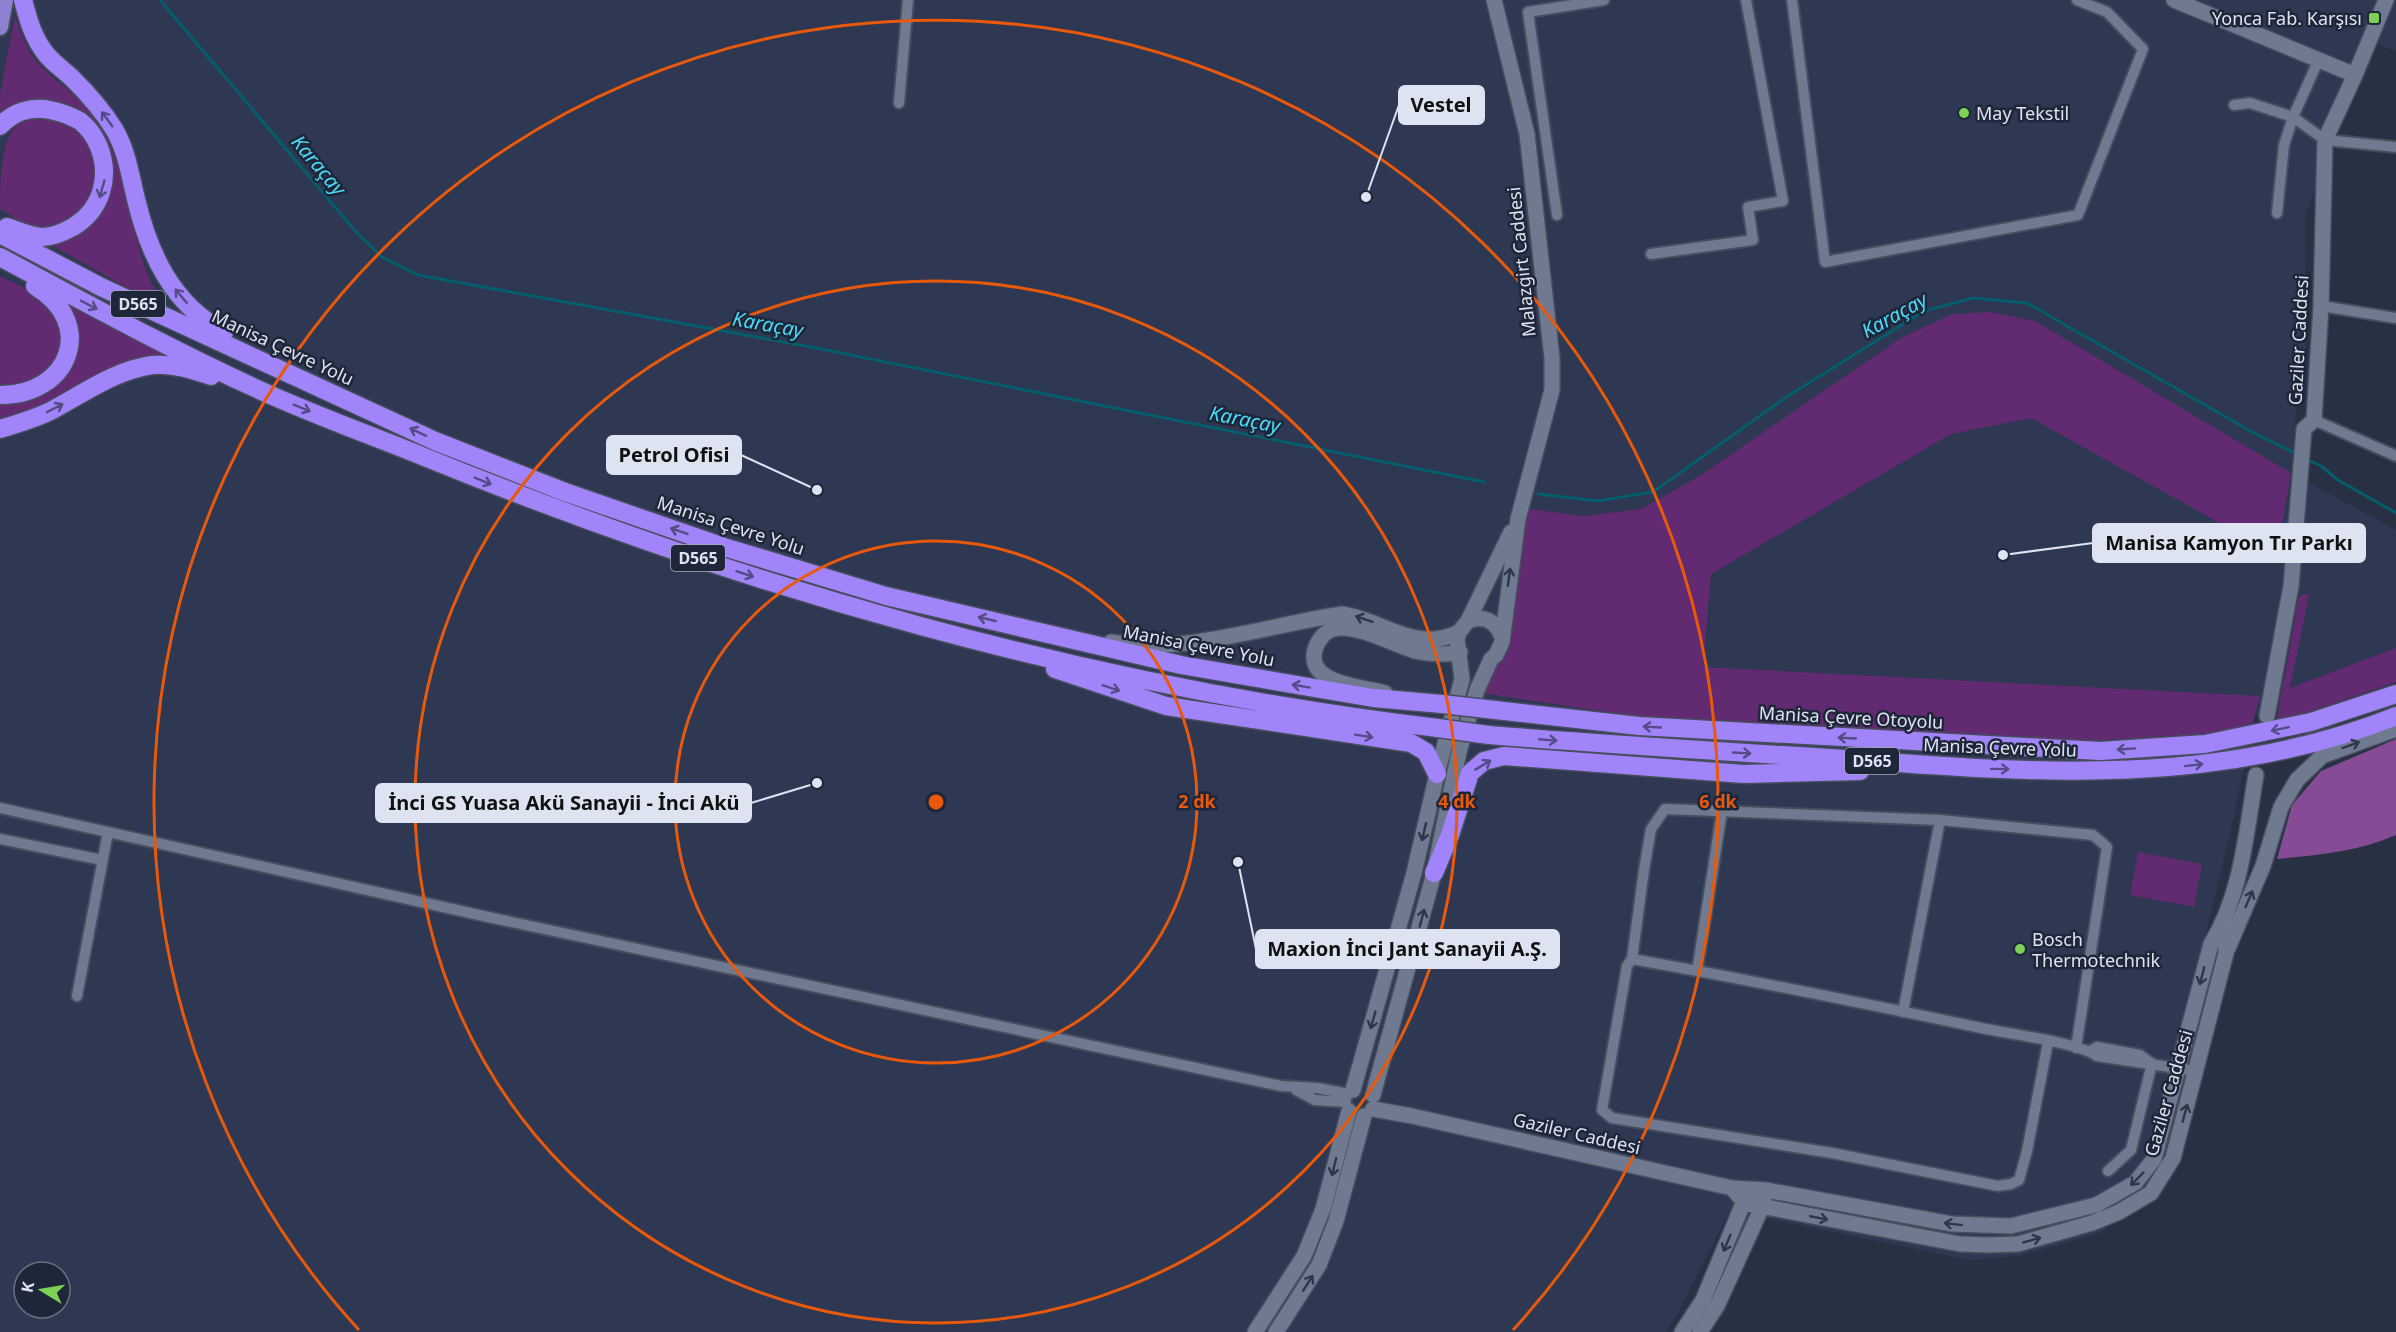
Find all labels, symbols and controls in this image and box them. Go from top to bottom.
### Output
place label: Yonca Fab. Karşısı [2212,6,2362,30]
marker: Yonca Fab. Karşısı [2367,11,2381,25]
callout: Vestel [1399,86,1484,124]
text: Vestel [1410,91,1472,118]
place label: May Tekstil [1976,101,2069,125]
marker: May Tekstil [1957,106,1971,120]
one-way arrow [101,111,113,127]
water label: Karaçay [286,129,353,202]
one-way arrow [96,179,107,198]
street label: Malazgirt Caddesi [1501,186,1541,338]
street label: Gaziler Caddesi [2283,274,2313,406]
water label: Karaçay [1856,285,1933,344]
one-way arrow [174,289,188,304]
road number: D565 [111,291,165,317]
one-way arrow [79,299,97,311]
street label: Manisa Çevre Yolu [208,304,358,390]
water label: Karaçay [731,305,807,344]
water label: Karaçay [1207,399,1284,439]
one-way arrow [45,402,63,414]
one-way arrow [292,403,311,414]
one-way arrow [409,426,427,438]
callout: Petrol Ofisi [607,436,741,474]
text: Petrol Ofisi [619,441,729,468]
one-way arrow [473,476,491,487]
street label: Manisa Çevre Yolu [654,490,808,560]
callout: Manisa Kamyon Tır Parkı [2093,524,2365,562]
one-way arrow [670,525,689,536]
text: Manisa Kamyon Tır Parkı [2105,529,2353,556]
road number: D565 [671,545,725,571]
one-way arrow [1504,568,1515,588]
one-way arrow [736,570,754,581]
one-way arrow [978,613,998,624]
one-way arrow [1355,613,1373,624]
street label: Manisa Çevre Yolu [1121,619,1277,671]
one-way arrow [1292,680,1311,691]
one-way arrow [1101,683,1120,694]
street label: Manisa Çevre Otoyolu [1758,700,1944,734]
one-way arrow [1643,722,1663,733]
one-way arrow [2270,724,2290,735]
one-way arrow [1354,731,1374,742]
one-way arrow [1837,732,1857,743]
street label: Manisa Çevre Yolu [1923,732,2077,762]
one-way arrow [1537,735,1557,746]
one-way arrow [2341,739,2360,750]
one-way arrow [2116,744,2136,755]
one-way arrow [1732,748,1752,759]
road number: D565 [1845,748,1899,774]
one-way arrow [1474,759,1491,771]
one-way arrow [2184,759,2204,770]
one-way arrow [1989,763,2009,775]
callout: İnci GS Yuasa Akü Sanayii - İnci Akü [376,784,751,822]
text: İnci GS Yuasa Akü Sanayii - İnci Akü [388,789,740,816]
text: 2 dk [1178,789,1217,813]
text: 4 dk [1438,789,1477,813]
text: 6 dk [1699,789,1738,813]
centre of rings [926,792,946,812]
one-way arrow [1417,822,1429,841]
one-way arrow [2244,891,2255,909]
one-way arrow [1417,908,1428,927]
place label: Bosch Thermotechnik [2032,927,2161,972]
callout: Maxion İnci Jant Sanayii A.Ş. [1256,930,1559,968]
text: Maxion İnci Jant Sanayii A.Ş. [1267,935,1547,962]
marker: Bosch Thermotechnik [2013,942,2027,956]
one-way arrow [2196,966,2208,985]
one-way arrow [1367,1010,1378,1029]
street label: Gaziler Caddesi [2139,1027,2197,1159]
one-way arrow [2179,1104,2191,1123]
street label: Gaziler Caddesi [1511,1107,1643,1159]
one-way arrow [1327,1157,1339,1176]
one-way arrow [2129,1171,2144,1186]
one-way arrow [1809,1212,1829,1223]
one-way arrow [1943,1218,1963,1229]
one-way arrow [1721,1234,1732,1252]
one-way arrow [2022,1234,2041,1245]
north arrow [12,1260,72,1320]
one-way arrow [1302,1275,1314,1292]
text: K [15,1279,39,1294]

